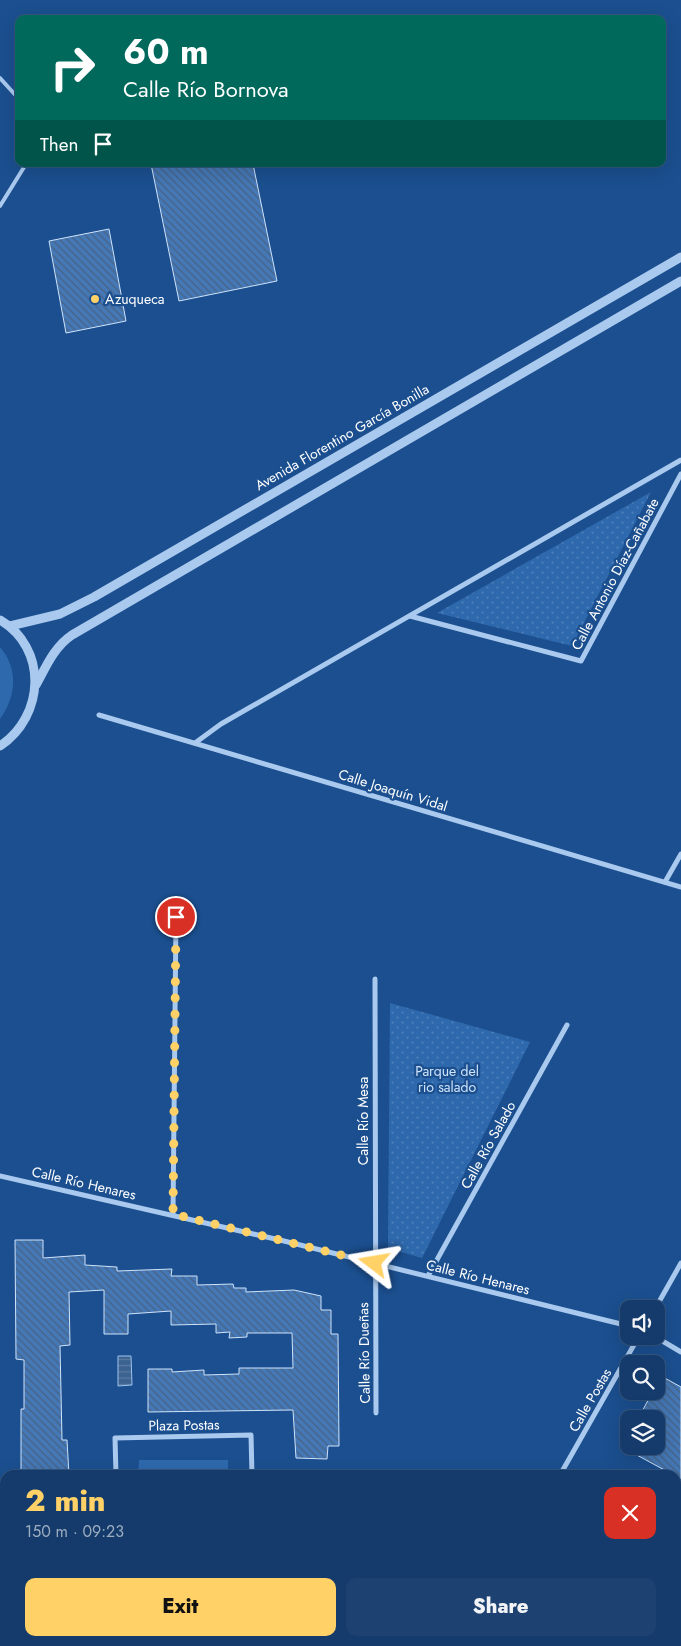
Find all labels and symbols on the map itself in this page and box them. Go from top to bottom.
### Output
place label: Azuqueca [105,289,165,309]
marker: Azuqueca [89,293,101,305]
street label: Avenida Florentino García Bonilla [251,379,433,495]
street label: Calle Antonio Díaz-Cañabate [566,494,664,654]
street label: Calle Joaquín Vidal [336,764,450,816]
pin [155,896,197,938]
park label: Parque del rio salado [415,1061,479,1097]
street label: Calle Río Mesa [353,1077,373,1165]
street label: Calle Río Salado [456,1097,521,1192]
street label: Calle Río Henares [30,1161,138,1205]
position arrow [347,1236,399,1288]
street label: Calle Río Henares [424,1254,532,1300]
street label: Calle Río Dueñas [353,1302,375,1404]
street label: Calle Postas [564,1364,616,1436]
street label: Plaza Postas [148,1414,220,1436]

